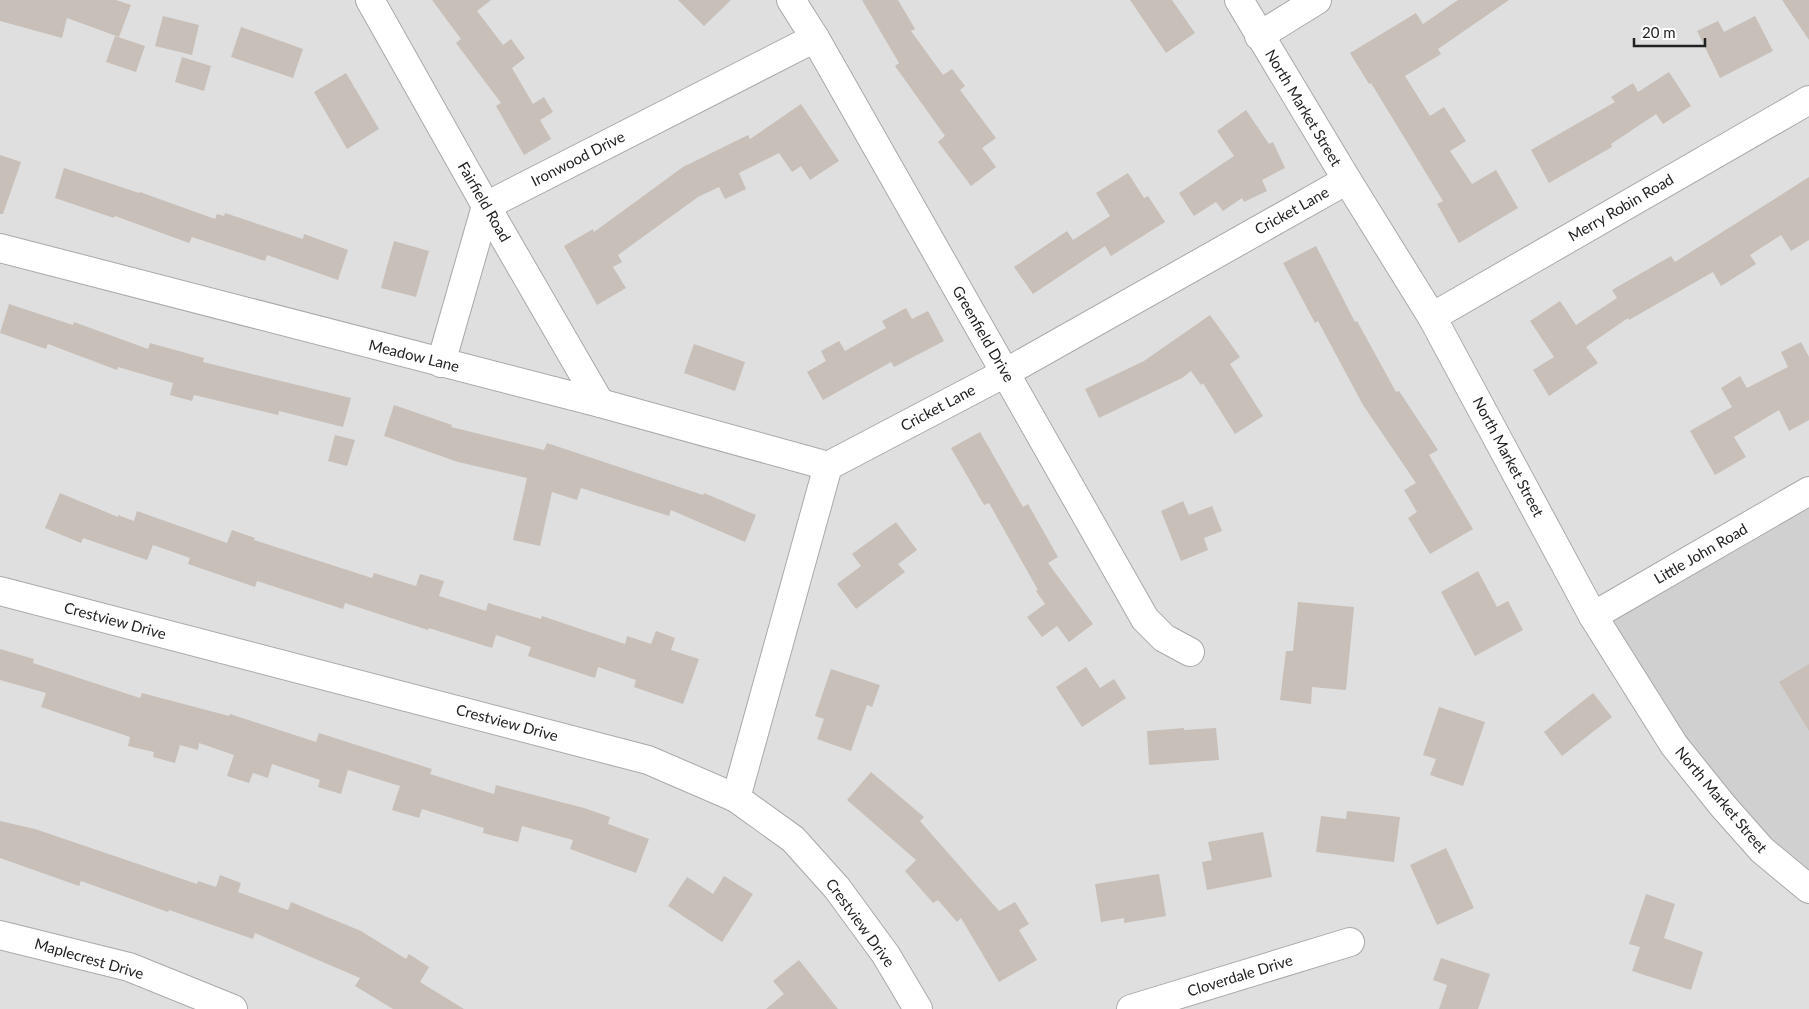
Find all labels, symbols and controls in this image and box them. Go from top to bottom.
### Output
scale bar [1634,15,1705,47]
text: 20 m [1642,23,1676,41]
street label: North Market Street [1262,46,1346,170]
street label: Ironwood Drive [528,127,627,189]
street label: Fairfield Road [455,158,515,245]
street label: Merry Robin Road [1565,170,1676,245]
street label: Cricket Lane [1251,182,1332,238]
street label: Greenfield Drive [949,282,1019,385]
street label: Meadow Lane [367,335,461,375]
street label: Cricket Lane [897,380,978,434]
street label: North Market Street [1470,394,1548,520]
street label: Little John Road [1651,519,1750,587]
street label: Crestview Drive [62,598,168,642]
street label: Crestview Drive [454,700,560,744]
street label: North Market Street [1672,743,1772,857]
street label: Crestview Drive [823,875,899,970]
street label: Maplecrest Drive [33,934,146,982]
street label: Cloverdale Drive [1185,950,1295,1000]

